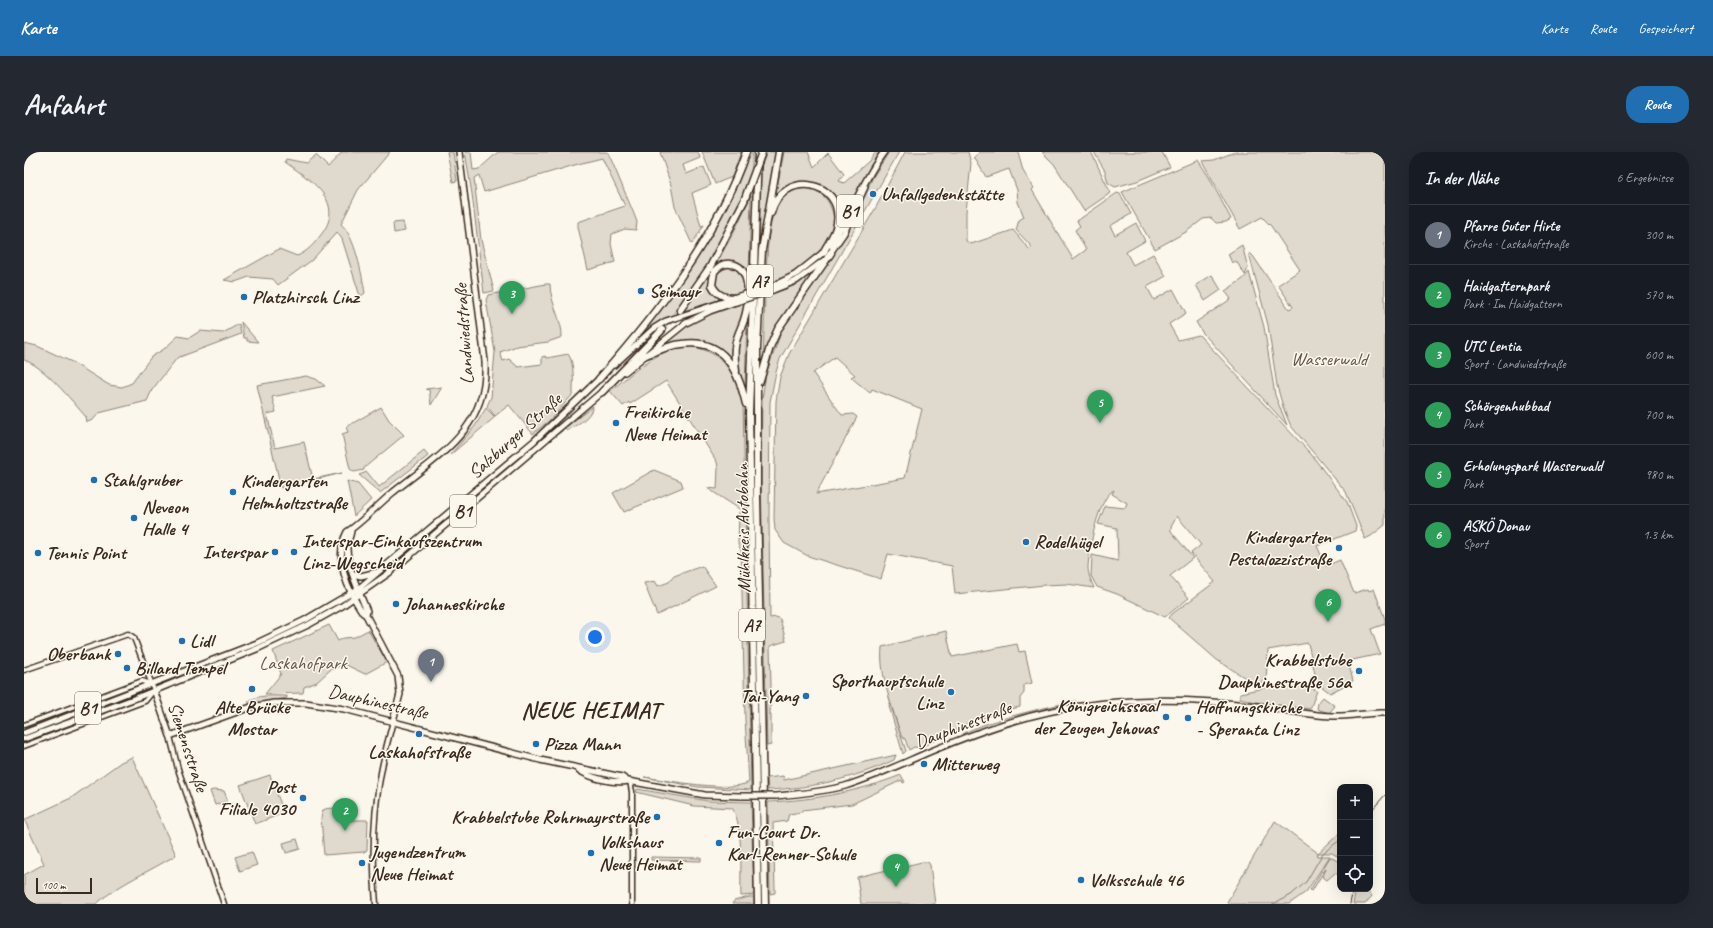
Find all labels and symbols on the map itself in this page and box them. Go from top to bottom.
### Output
place label: Unfallgedenkstätte [881,182,1005,206]
marker: Unfallgedenkstätte [868,189,878,199]
road number: B1 [837,195,863,227]
road number: A7 [747,265,773,297]
place label: Seimayr [649,279,702,303]
street label: Landwiedstraße [448,281,479,385]
pin: 3 [499,281,525,314]
place label: Platzhirsch Linz [252,285,360,309]
marker: Seimayr [636,286,646,296]
marker: Platzhirsch Linz [239,292,249,302]
park label: Wasserwald [1291,347,1370,371]
street label: Salzburger Straße [463,386,568,484]
pin: 5 [1087,390,1113,423]
place label: Freikirche Neue Heimat [624,400,709,446]
marker: Freikirche Neue Heimat [611,418,621,428]
street label: Mühlkreis Autobahn [730,461,756,593]
place label: Stahlgruber [102,468,183,492]
place label: Kindergarten Helmholtzstraße [241,469,349,515]
marker: Stahlgruber [89,475,99,485]
marker: Kindergarten Helmholtzstraße [228,487,238,497]
place label: Neveon Halle 4 [142,495,190,541]
road number: B1 [450,495,476,527]
marker: Neveon Halle 4 [129,513,139,523]
place label: Kindergarten Pestalozzistraße [1228,525,1333,571]
place label: Interspar-Einkaufszentrum Linz-Wegscheid [302,529,483,575]
place label: Rodelhügel [1034,530,1104,554]
marker: Rodelhügel [1021,537,1031,547]
place label: Interspar [203,540,269,564]
place label: Tennis Point [46,541,128,565]
marker: Kindergarten Pestalozzistraße [1334,543,1344,553]
marker: Interspar [270,547,280,557]
marker: Interspar-Einkaufszentrum Linz-Wegscheid [289,547,299,557]
marker: Tennis Point [33,548,43,558]
pin: 6 [1315,589,1341,622]
place label: Johanneskirche [402,592,505,616]
marker: Johanneskirche [391,599,401,609]
road number: A7 [739,609,765,641]
your location [585,627,605,647]
place label: Lidl [190,629,217,653]
marker: Lidl [177,636,187,646]
place label: Oberbank [47,642,112,666]
place label: Krabbelstube Dauphinestraße 56a [1218,648,1353,694]
marker: Oberbank [113,649,123,659]
pin: 1 [418,649,444,682]
park label: Laskahofpark [259,651,349,675]
place label: Billard Tempel [135,656,229,680]
marker: Billard Tempel [122,663,132,673]
marker: Krabbelstube Dauphinestraße 56a [1354,666,1364,676]
place label: Sporthauptschule Linz [830,669,945,715]
street label: Dauphinestraße [326,679,432,726]
marker: Alte Brücke Mostar [247,684,257,694]
place label: Tai-Yang [740,684,800,708]
marker: Sporthauptschule Linz [946,687,956,697]
marker: Tai-Yang [801,691,811,701]
road number: B1 [75,692,101,724]
place label: Königreichssaal der Zeugen Jehovas [1033,694,1162,740]
place label: Alte Brücke Mostar [215,695,291,741]
street label: Dauphinestraße [911,695,1016,754]
place label: Hoffnungskirche - Speranta Linz [1196,695,1303,741]
district label: NEUE HEIMAT [521,696,665,725]
street label: Siemensstraße [162,699,214,797]
marker: Königreichssaal der Zeugen Jehovas [1161,712,1171,722]
marker: Hoffnungskirche - Speranta Linz [1183,713,1193,723]
marker: Laskahofstraße [414,729,424,739]
place label: Pizza Mann [544,732,622,756]
marker: Pizza Mann [531,739,541,749]
place label: Laskahofstraße [368,740,471,764]
place label: Mitterweg [932,752,1001,776]
marker: Mitterweg [919,759,929,769]
place label: Post Filiale 4030 [219,775,298,821]
marker: Post Filiale 4030 [298,793,308,803]
pin: 2 [332,798,358,831]
place label: Krabbelstube Rohrmayrstraße [451,805,651,829]
marker: Krabbelstube Rohrmayrstraße [652,812,662,822]
place label: Fun-Court Dr. Karl-Renner-Schule [727,820,857,866]
place label: Volkshaus Neue Heimat [599,830,684,876]
marker: Fun-Court Dr. Karl-Renner-Schule [714,838,724,848]
place label: Jugendzentrum Neue Heimat [368,840,466,886]
marker: Volkshaus Neue Heimat [586,848,596,858]
pin: 4 [883,854,909,887]
marker: Jugendzentrum Neue Heimat [357,858,367,868]
place label: Volksschule 46 [1089,868,1185,892]
marker: Volksschule 46 [1076,875,1086,885]
scale bar [36,876,92,895]

